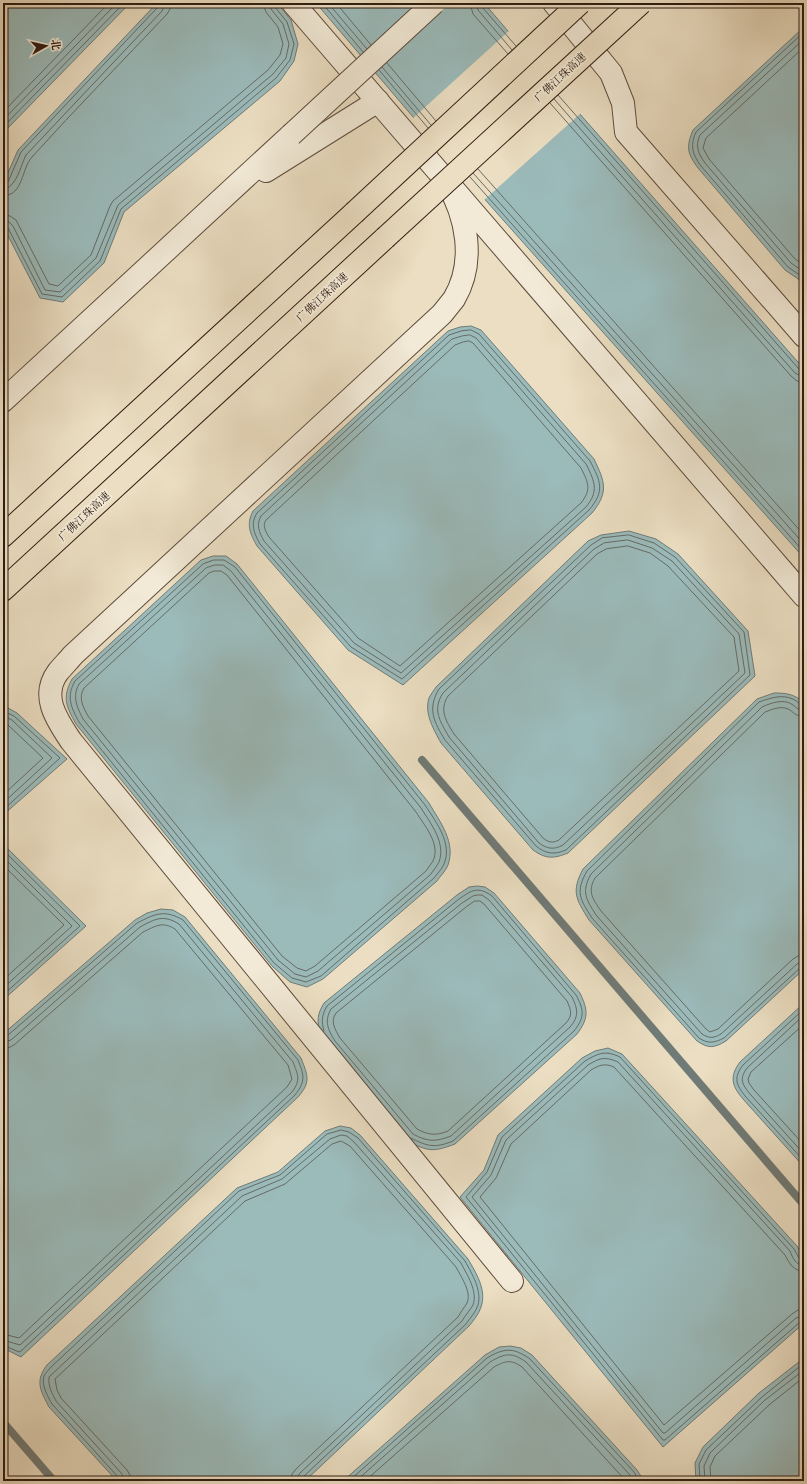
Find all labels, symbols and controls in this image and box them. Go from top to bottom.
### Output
north arrow [26,26,66,66]
text: 北 [48,38,63,51]
street label: 广佛江珠高速 [532,50,589,105]
street label: 广佛江珠高速 [294,270,351,325]
street label: 广佛江珠高速 [56,489,113,544]

